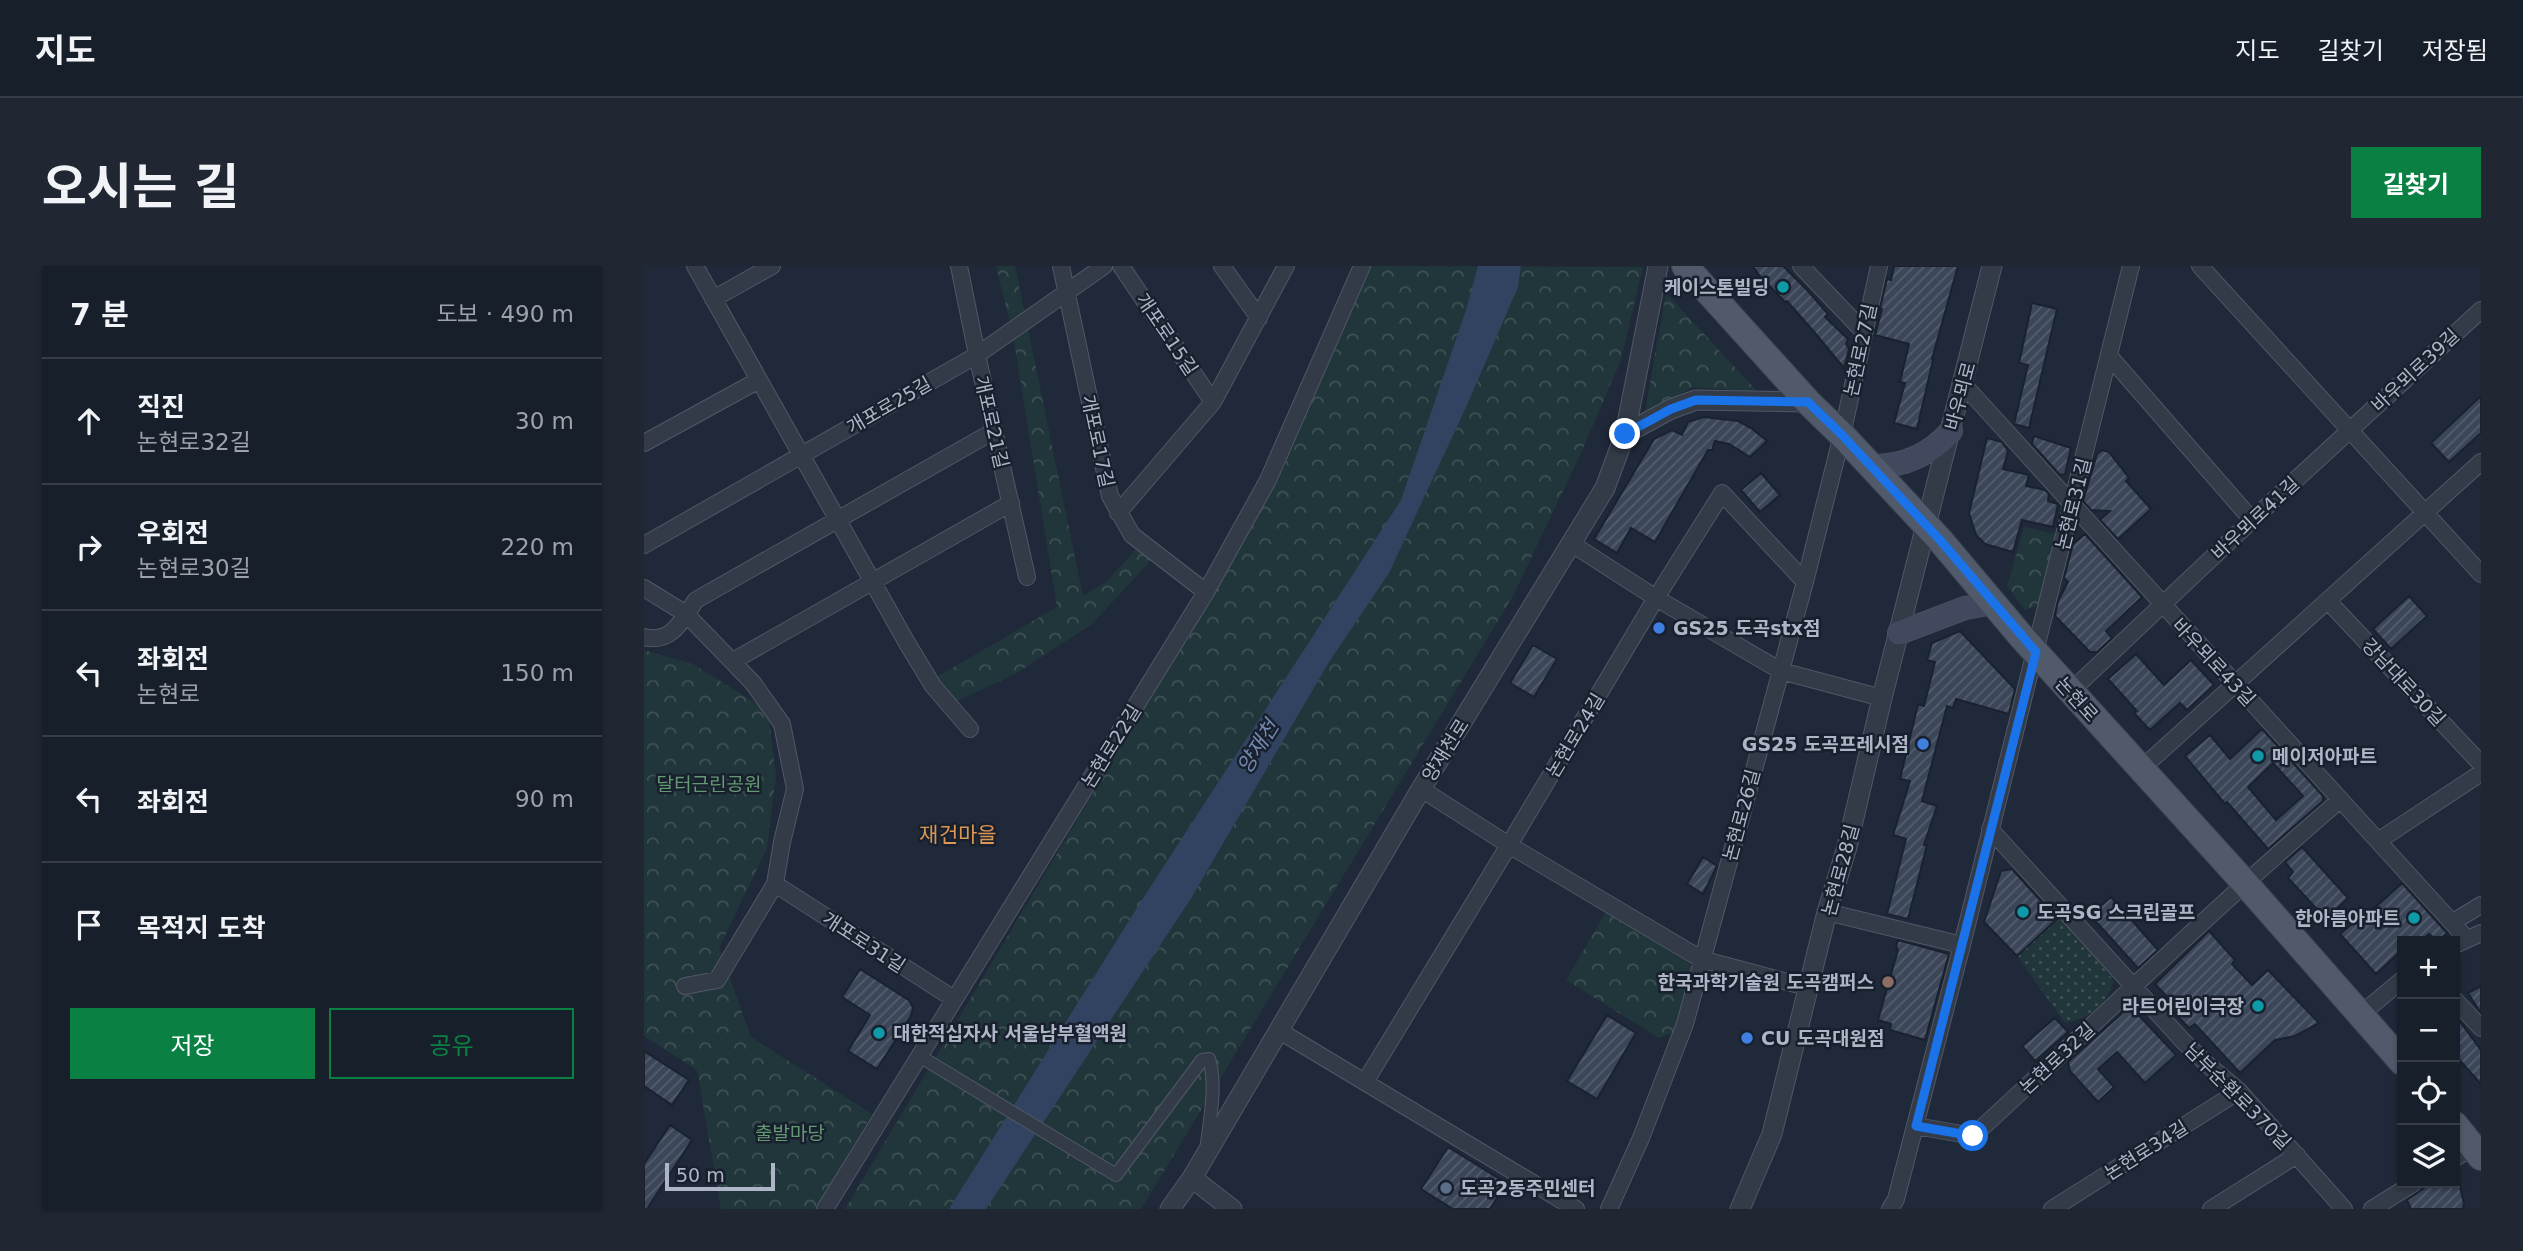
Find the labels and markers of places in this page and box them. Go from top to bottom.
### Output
place label: 케이스톤빌딩 [1664,276,1769,298]
marker: 케이스톤빌딩 [1775,279,1791,295]
place label: GS25 도곡stx점 [1673,617,1820,639]
marker: GS25 도곡stx점 [1651,620,1667,636]
place label: GS25 도곡프레시점 [1742,733,1909,755]
marker: GS25 도곡프레시점 [1915,736,1931,752]
place label: 메이저아파트 [2272,745,2377,767]
marker: 메이저아파트 [2250,748,2266,764]
place label: 도곡SG 스크린골프 [2037,901,2195,923]
marker: 도곡SG 스크린골프 [2015,904,2031,920]
place label: 한아름아파트 [2295,907,2400,929]
marker: 한아름아파트 [2406,910,2422,926]
place label: 한국과학기술원 도곡캠퍼스 [1658,971,1874,993]
marker: 한국과학기술원 도곡캠퍼스 [1880,974,1896,990]
place label: 라트어린이극장 [2122,995,2244,1017]
marker: 라트어린이극장 [2250,998,2266,1014]
place label: 대한적십자사 서울남부혈액원 [893,1022,1127,1044]
marker: 대한적십자사 서울남부혈액원 [871,1025,887,1041]
place label: CU 도곡대원점 [1761,1027,1884,1049]
marker: CU 도곡대원점 [1739,1030,1755,1046]
place label: 도곡2동주민센터 [1460,1177,1596,1199]
marker: 도곡2동주민센터 [1438,1180,1454,1196]

